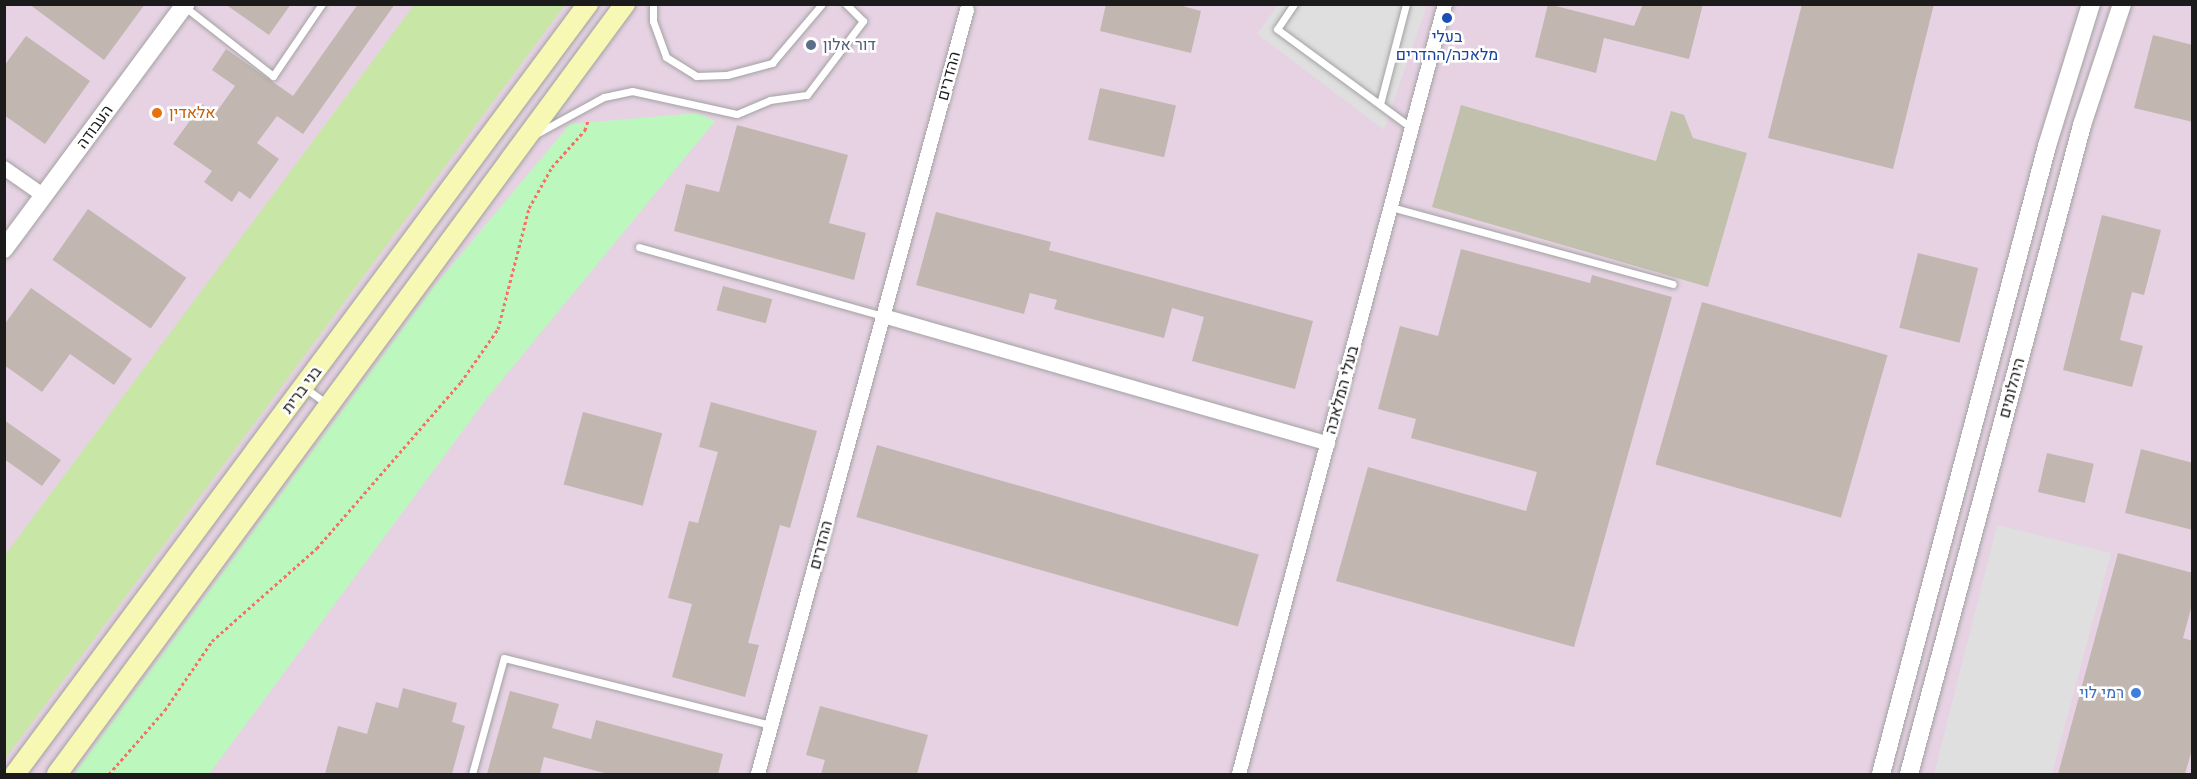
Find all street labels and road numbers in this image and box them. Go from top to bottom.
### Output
street label: ההדרים [933,49,965,103]
street label: העבודה [73,101,117,153]
street label: בעלי המלאכה [1321,344,1363,436]
street label: היהלומים [1995,356,2029,420]
street label: בני ברית [278,363,326,417]
street label: ההדרים [805,518,837,572]

